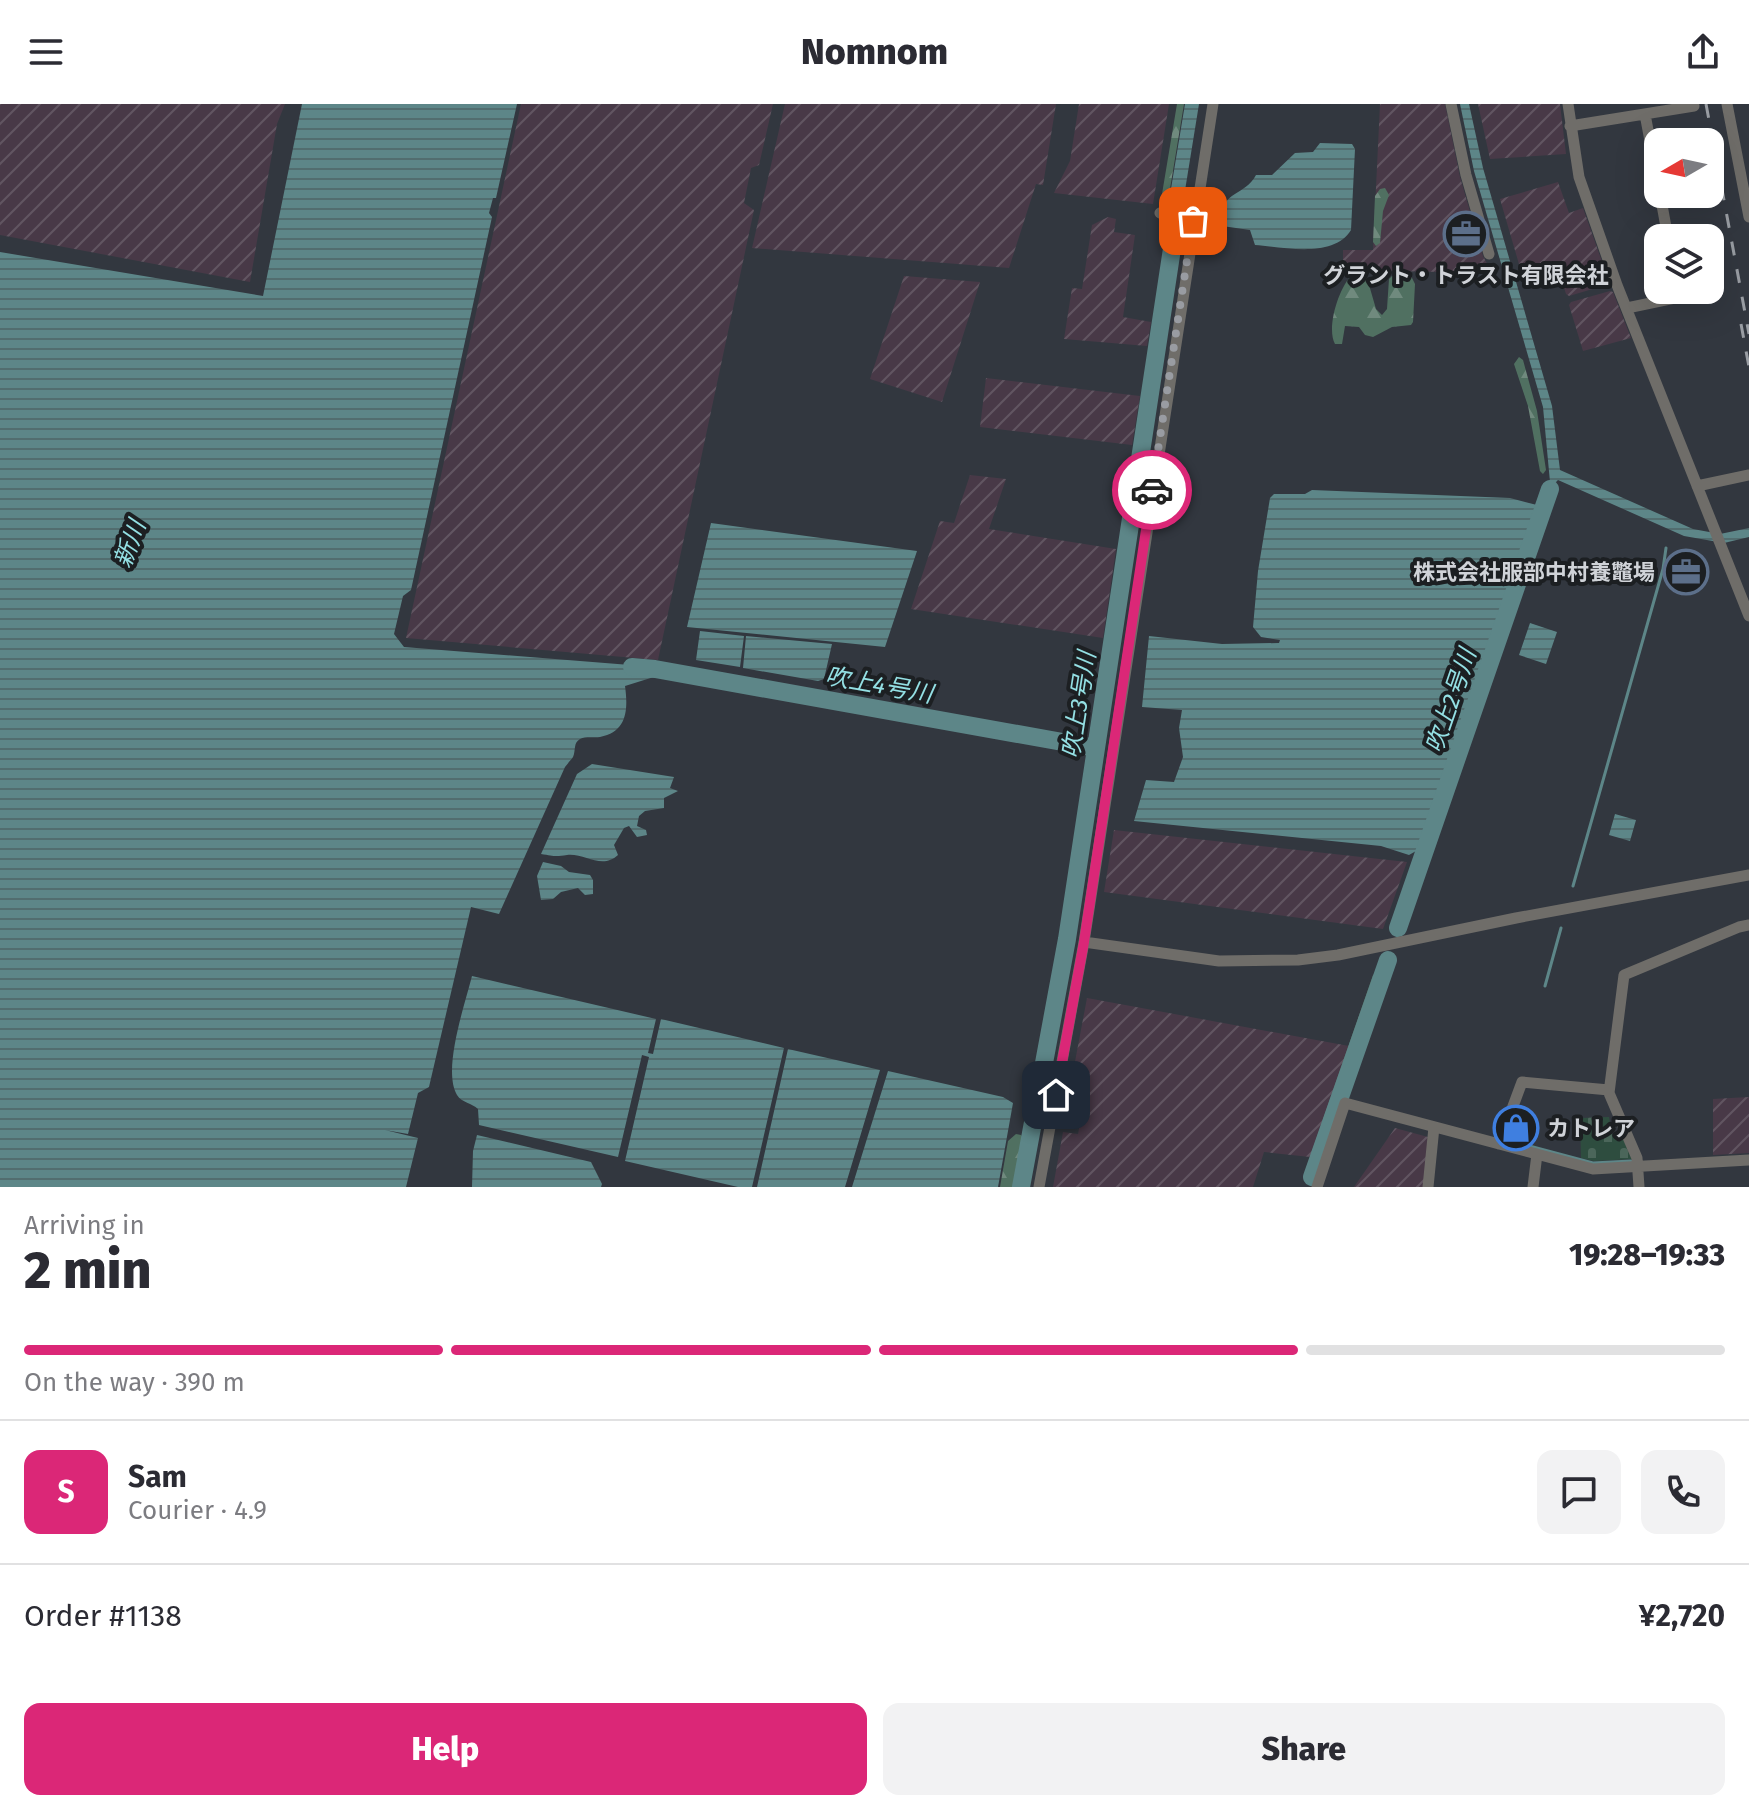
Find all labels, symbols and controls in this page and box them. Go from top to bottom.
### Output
icon: menu [24,30,68,74]
text: Nomnom [801,30,948,74]
icon: share [1681,30,1725,74]
north arrow [1644,128,1724,208]
map controls [1644,128,1724,304]
pin [1159,187,1227,255]
icon: bag [1171,199,1215,243]
office icon: グラント・トラスト有限会社 [1442,210,1490,258]
button: layers [1644,224,1724,304]
place label: グラント・トラスト有限会社 [1323,262,1609,289]
courier [1112,450,1192,530]
icon: car [1130,468,1174,512]
water label: 新川 [109,514,152,571]
office icon: 株式会社服部中村養鼈場 [1662,548,1710,596]
place label: 株式会社服部中村養鼈場 [1413,559,1655,586]
water label: 吹上2号川 [1420,643,1483,756]
water label: 吹上3号川 [1057,647,1102,760]
water label: 吹上4号川 [823,662,938,709]
pin [1022,1061,1090,1129]
icon: home [1034,1073,1078,1117]
shop icon: カトレア [1492,1104,1540,1152]
place label: カトレア [1547,1115,1635,1142]
text: Arriving in [24,1210,145,1241]
text: 19:28–19:33 [1569,1237,1725,1273]
text: 2 min [24,1239,151,1302]
text: On the way · 390 m [24,1367,245,1398]
button: chat [1537,1450,1621,1534]
button: phone [1641,1450,1725,1534]
text: Sam [128,1459,187,1495]
text: S [57,1474,75,1510]
text: Courier · 4.9 [128,1495,267,1526]
text: Order #1138 [24,1598,182,1634]
text: ¥2,720 [1639,1598,1725,1634]
button: Help [24,1703,867,1795]
button: Share [883,1703,1725,1795]

